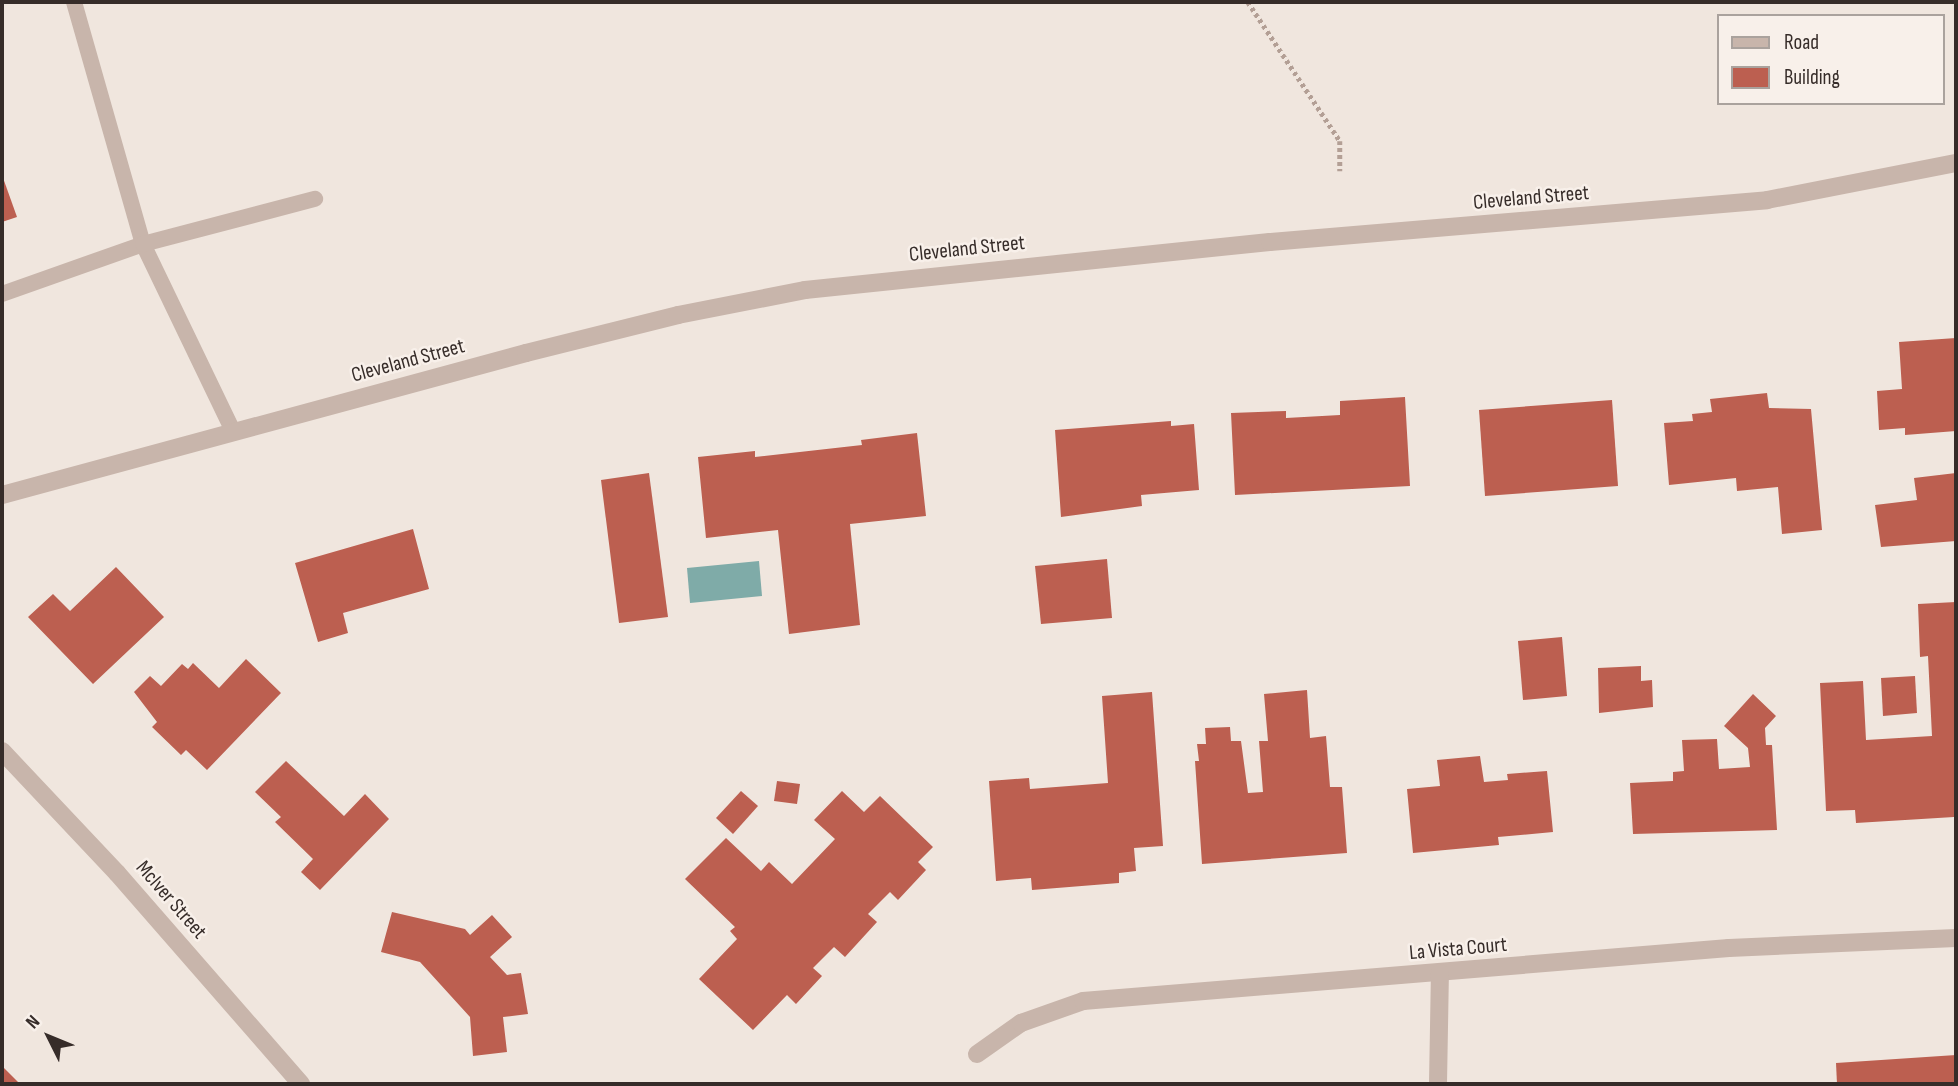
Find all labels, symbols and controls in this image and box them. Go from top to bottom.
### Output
legend [1716,14,1944,105]
text: Road [1784,30,1819,55]
text: Building [1784,65,1840,90]
street label: Cleveland Street [1472,180,1590,216]
street label: Cleveland Street [908,230,1026,268]
street label: Cleveland Street [349,334,467,388]
street label: McIver Street [130,856,212,944]
street label: La Vista Court [1408,932,1508,966]
north arrow [14,1002,84,1072]
text: N [21,1011,45,1034]

